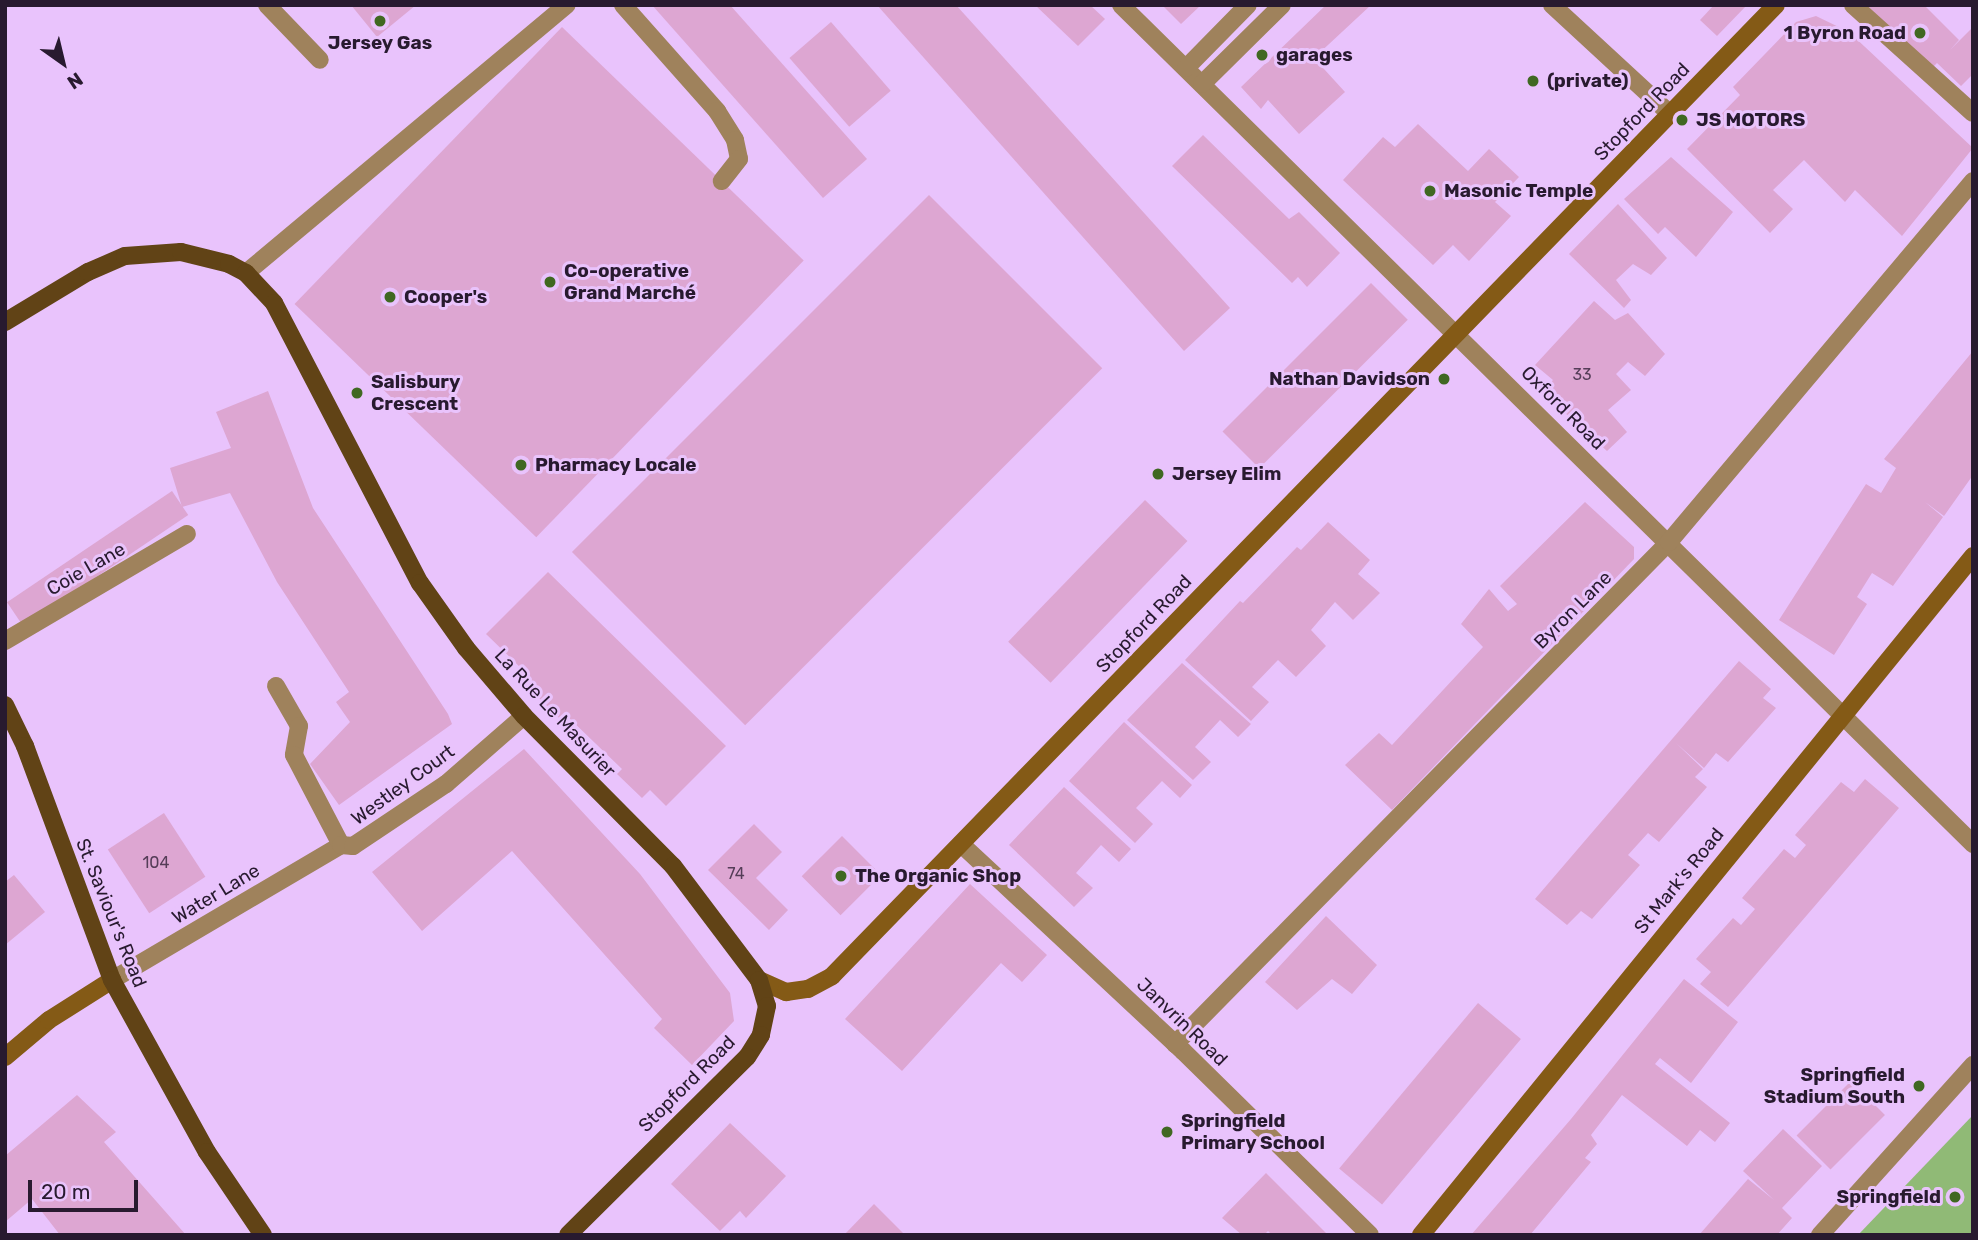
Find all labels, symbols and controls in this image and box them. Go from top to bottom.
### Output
marker: Jersey Gas [372,13,388,29]
place label: 1 Byron Road [1784,22,1906,44]
marker: 1 Byron Road [1912,25,1928,41]
north arrow [28,28,98,98]
place label: Jersey Gas [328,32,432,54]
place label: garages [1276,44,1353,66]
marker: garages [1254,47,1270,63]
street label: Stopford Road [1590,58,1694,166]
text: N [63,67,87,94]
place label: (private) [1547,70,1629,92]
marker: (private) [1525,73,1541,89]
place label: JS MOTORS [1696,109,1805,131]
marker: JS MOTORS [1674,112,1690,128]
place label: Masonic Temple [1444,180,1594,202]
marker: Masonic Temple [1422,183,1438,199]
place label: Co-operative Grand Marché [564,260,696,304]
marker: Co-operative Grand Marché [542,274,558,290]
place label: Cooper's [404,286,487,308]
marker: Cooper's [382,289,398,305]
street label: Oxford Road [1516,361,1610,455]
house number: 33 [1572,365,1592,385]
place label: Nathan Davidson [1269,368,1430,390]
place label: Salisbury Crescent [371,371,460,415]
marker: Nathan Davidson [1436,371,1452,387]
marker: Salisbury Crescent [349,385,365,401]
place label: Pharmacy Locale [535,454,697,476]
marker: Pharmacy Locale [513,457,529,473]
place label: Jersey Elim [1172,463,1282,485]
marker: Jersey Elim [1150,466,1166,482]
street label: Coie Lane [43,537,129,601]
street label: Byron Lane [1529,566,1617,654]
street label: Stopford Road [1092,570,1196,678]
street label: La Rue Le Masurier [490,644,620,782]
street label: Westley Court [347,740,459,830]
street label: St Mark's Road [1629,823,1729,939]
street label: St. Saviour's Road [71,835,151,991]
house number: 104 [143,853,169,873]
street label: Water Lane [168,859,264,929]
house number: 74 [727,864,745,884]
place label: The Organic Shop [855,865,1021,887]
marker: The Organic Shop [833,868,849,884]
street label: Janvrin Road [1132,973,1232,1071]
street label: Stopford Road [634,1031,740,1137]
place label: Springfield Stadium South [1764,1064,1905,1108]
marker: Springfield Stadium South [1911,1078,1927,1094]
place label: Springfield Primary School [1181,1110,1325,1154]
marker: Springfield Primary School [1159,1124,1175,1140]
scale bar [32,1166,142,1210]
text: 20 m [41,1179,90,1204]
place label: Springfield [1837,1186,1941,1208]
marker: Springfield [1947,1189,1963,1205]

